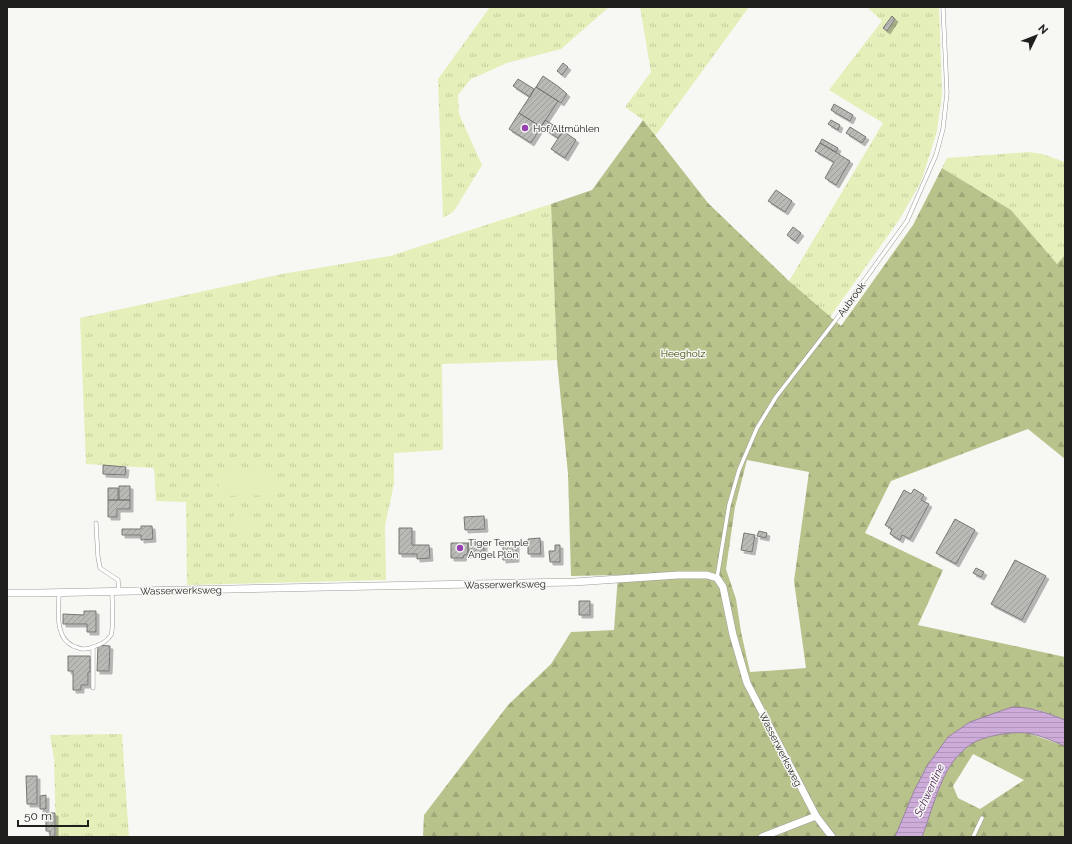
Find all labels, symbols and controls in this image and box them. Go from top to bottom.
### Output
north arrow [1016,16,1056,56]
text: N [1035,22,1051,37]
marker: Hof Altmühlen [520,123,530,133]
place label: Hof Altmühlen [533,123,600,134]
street label: Aubrook [835,280,868,318]
park label: Heegholz [661,348,705,359]
place label: Tiger Temple Angel Plön [468,537,529,560]
marker: Tiger Temple Angel Plön [455,543,465,553]
street label: Wasserwerksweg [464,578,546,591]
street label: Wasserwerksweg [140,584,222,597]
street label: Wasserwerksweg [757,710,804,788]
water label: Schwentine [911,762,947,819]
scale bar [18,802,88,828]
text: 50 m [24,809,52,823]

